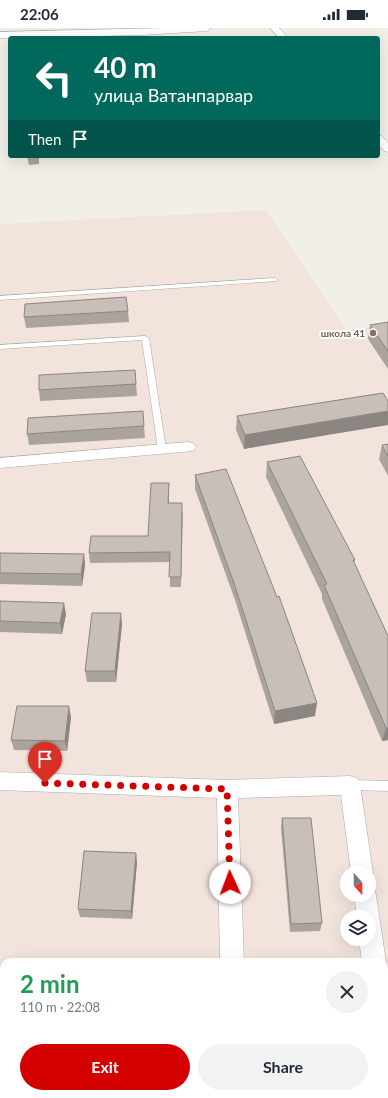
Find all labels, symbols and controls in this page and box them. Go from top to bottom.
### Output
text: 22:06 [20,5,59,23]
text: 40 m [94,50,157,84]
icon: left [28,52,80,104]
text: улица Ватанпарвар [94,84,253,106]
icon: arrive [69,128,91,150]
text: Then [28,130,61,148]
place label: школа 41 [321,327,365,339]
marker: школа 41 [368,328,378,338]
pin [28,742,62,783]
icon: arrive [34,748,56,770]
position arrow [209,862,251,904]
north arrow [340,866,376,902]
map controls [340,866,376,946]
button: layers [340,910,376,946]
text: 2 min [20,969,80,998]
button: close [326,971,368,1013]
text: 110 m · 22:08 [20,999,100,1015]
button: Exit [20,1044,190,1090]
button: Share [198,1044,368,1090]

